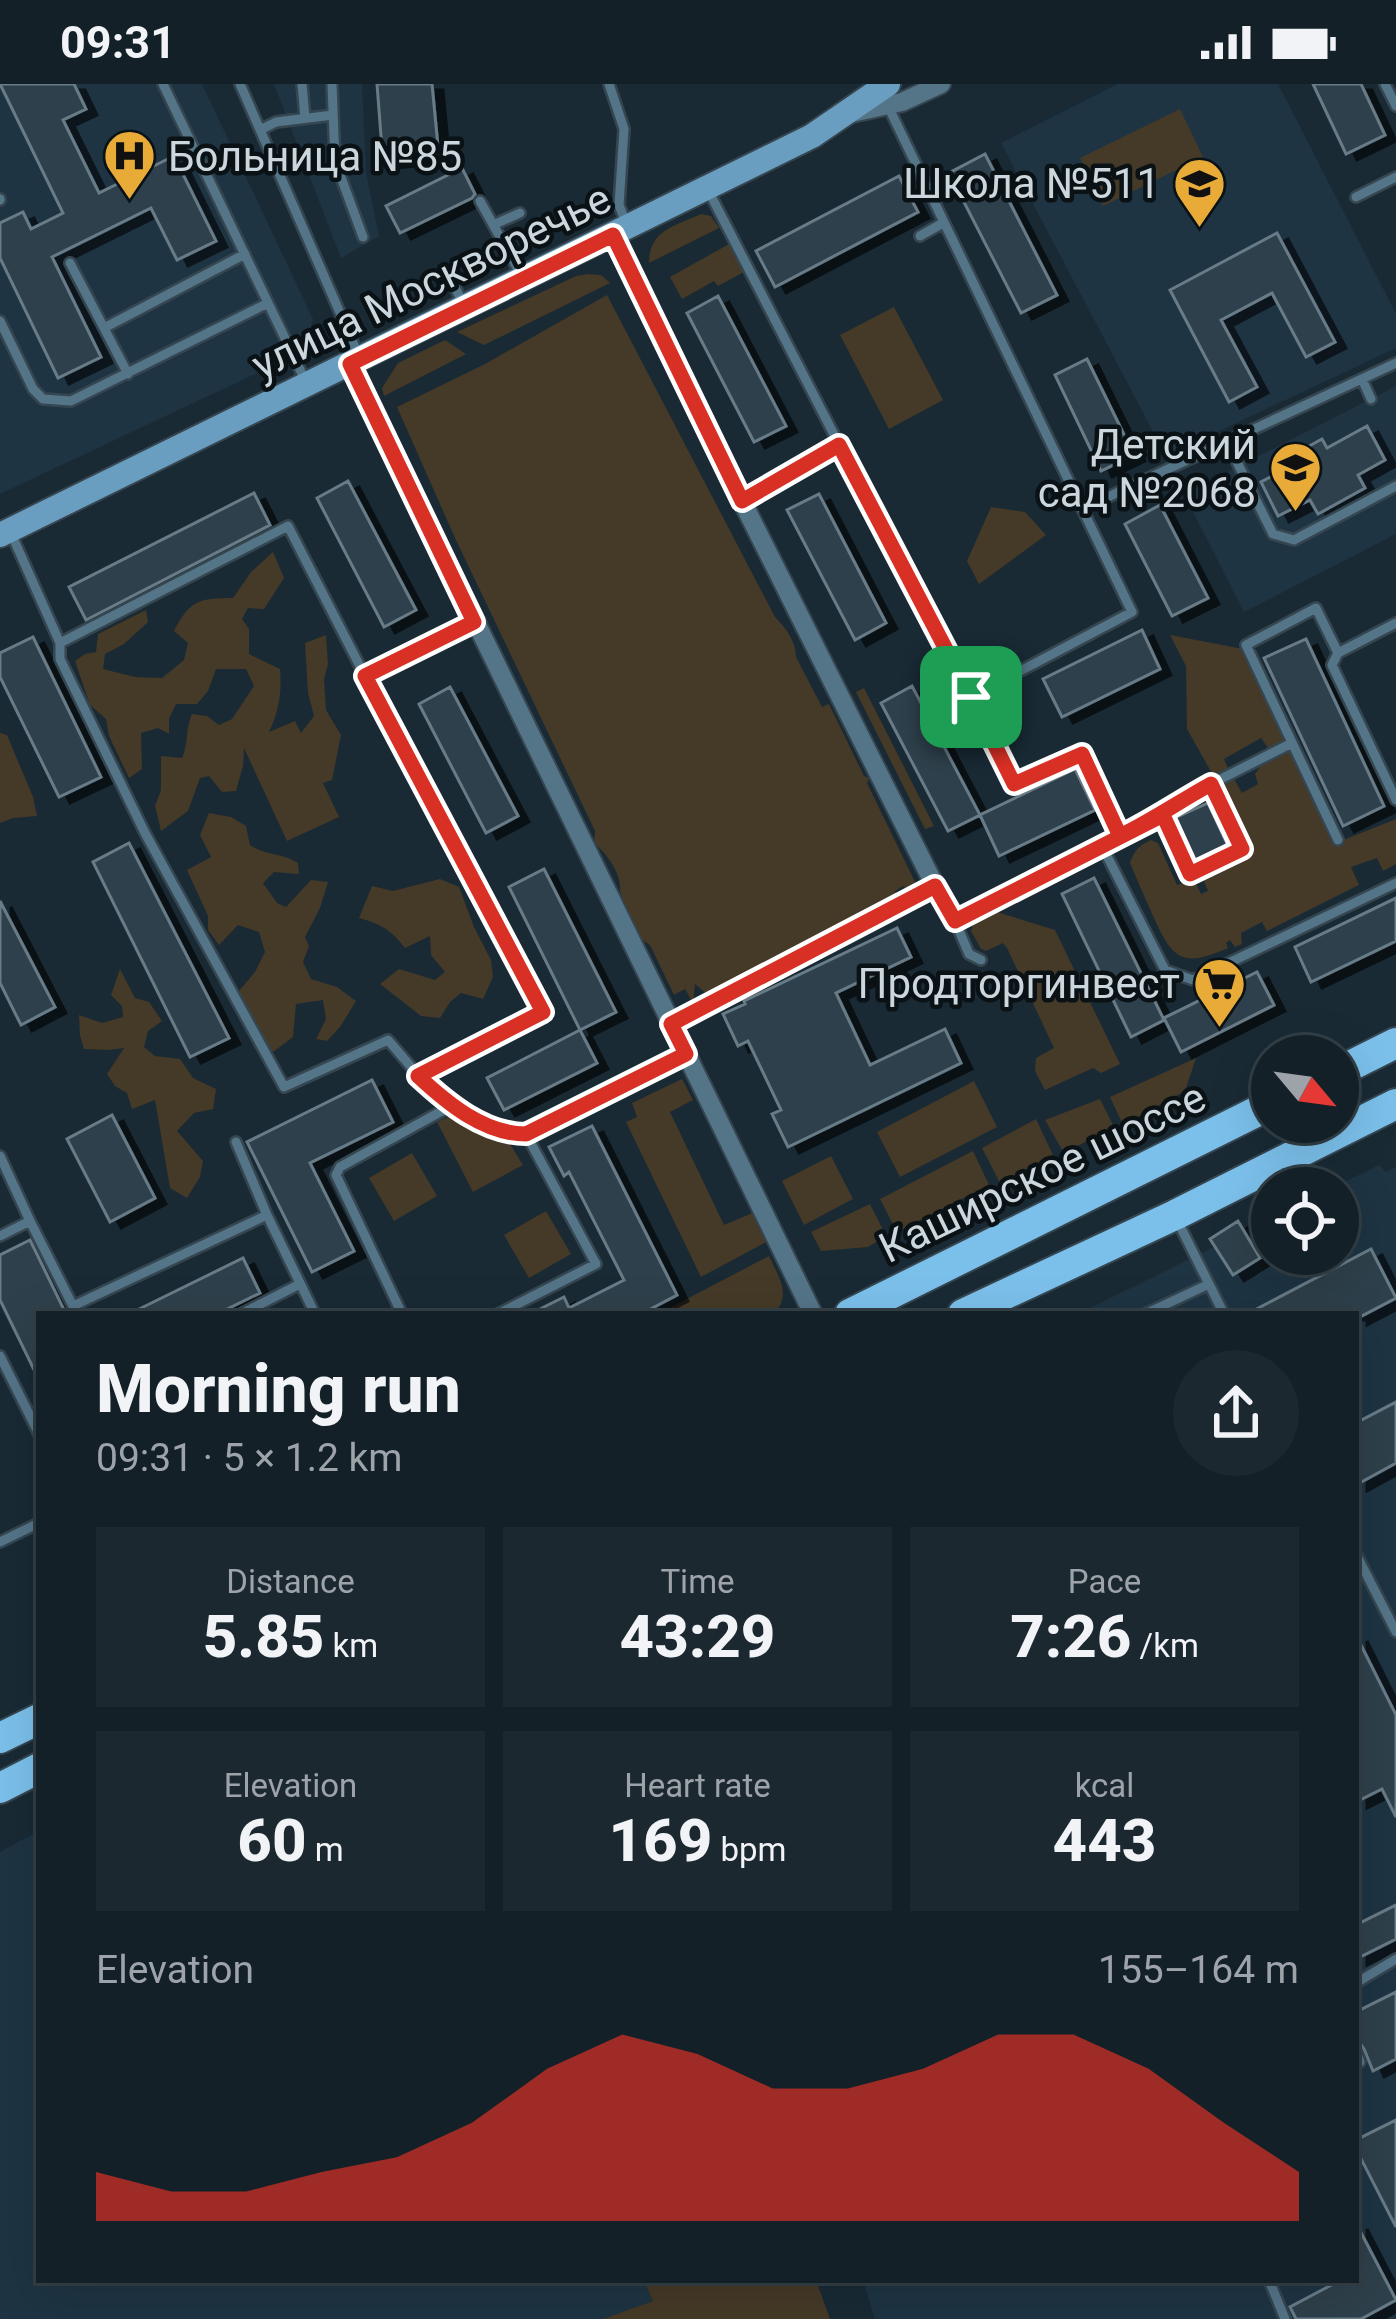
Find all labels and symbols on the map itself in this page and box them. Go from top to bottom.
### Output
hospital icon: Больница №85 [101,128,157,202]
place label: Больница №85 [168,132,462,181]
school or university icon: Школа №511 [1171,155,1227,229]
place label: Школа №511 [903,159,1160,208]
street label: улица Москворечье [244,173,618,390]
place label: Детский сад №2068 [1038,420,1256,517]
school or university icon: Детский сад №2068 [1267,440,1323,514]
pin [920,646,1022,748]
supermarket icon: Продторгинвест [1191,955,1247,1029]
place label: Продторгинвест [858,959,1180,1008]
north arrow [1251,1035,1359,1143]
street label: Каширское шоссе [871,1072,1213,1273]

